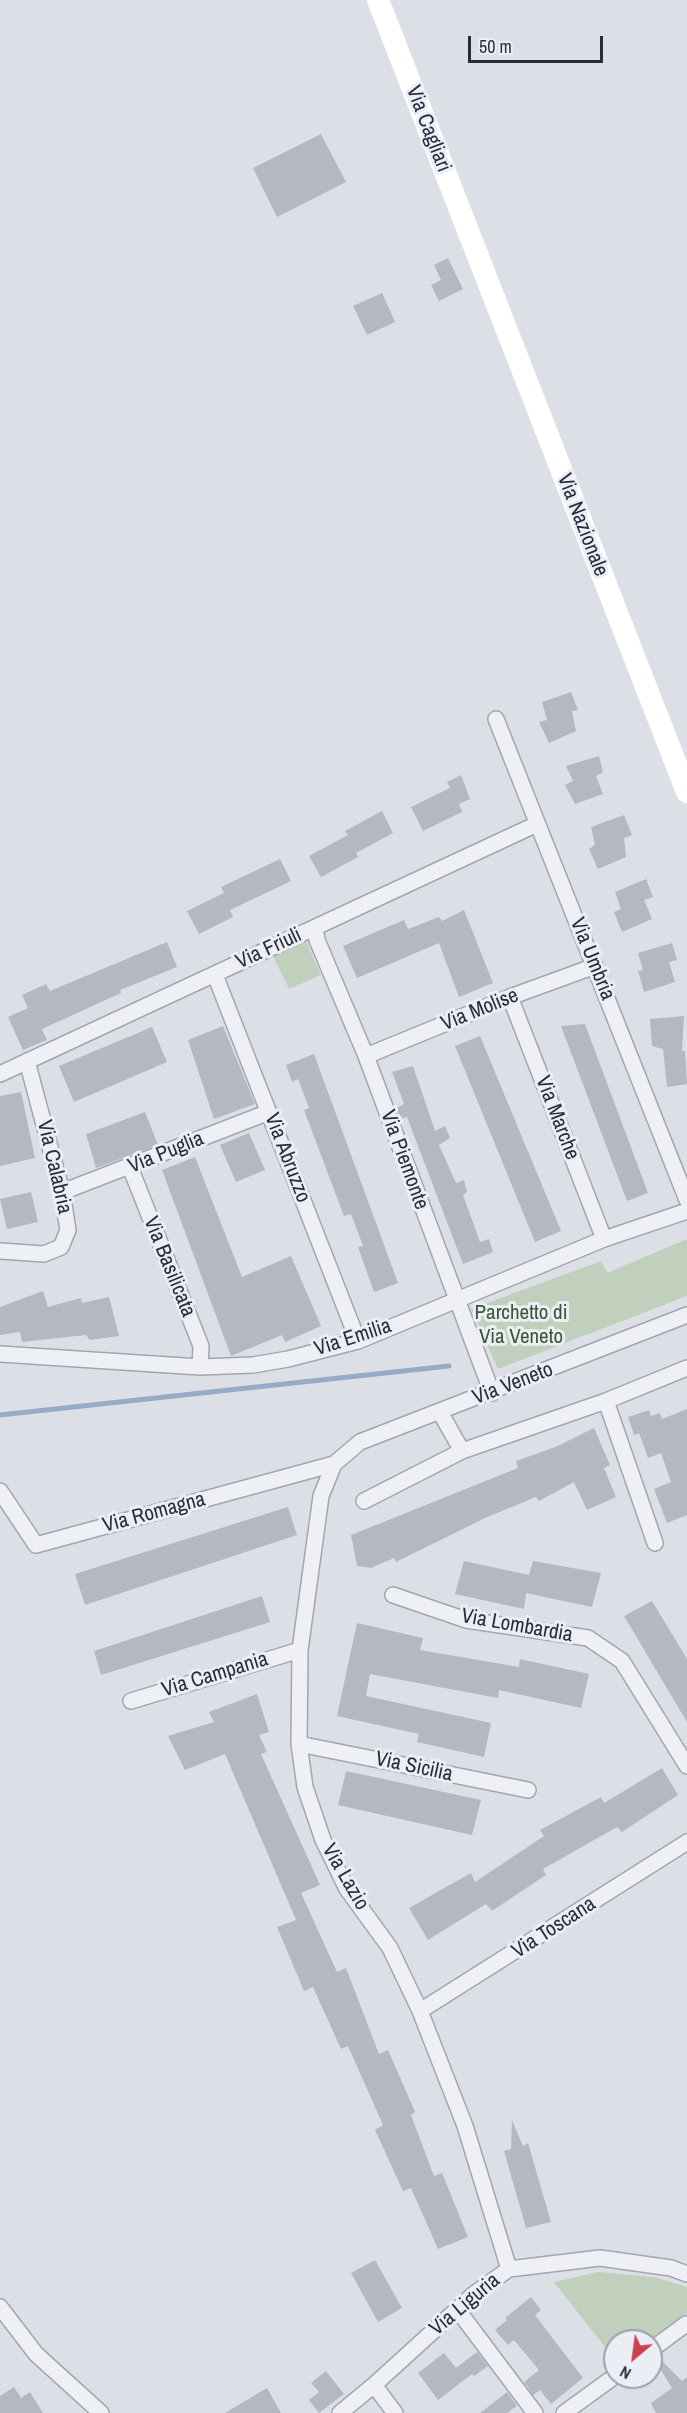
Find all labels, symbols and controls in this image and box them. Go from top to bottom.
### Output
scale bar [471,24,606,62]
text: 50 m [479,34,512,59]
street label: Via Cagliari [400,82,456,176]
street label: Via Nazionale [551,470,613,580]
street label: Via Umbria [564,914,620,1004]
street label: Via Friuli [232,923,306,975]
street label: Via Molise [438,983,522,1037]
street label: Via Marche [530,1073,584,1163]
street label: Via Piemonte [374,1107,434,1213]
street label: Via Abruzzo [258,1110,316,1206]
street label: Via Calabria [31,1118,77,1216]
street label: Via Puglia [125,1126,207,1180]
street label: Via Basilicata [137,1213,201,1321]
park label: Parchetto di Via Veneto [475,1300,567,1350]
street label: Via Emilia [311,1314,395,1362]
street label: Via Veneto [469,1357,557,1411]
street label: Via Romagna [100,1487,208,1539]
street label: Via Lombardia [459,1604,575,1648]
street label: Via Campania [159,1647,271,1703]
street label: Via Sicilia [373,1747,455,1787]
street label: Via Lazio [316,1839,374,1915]
street label: Via Toscana [508,1892,600,1964]
street label: Via Liguria [425,2268,505,2342]
north arrow [603,2329,663,2389]
text: N [616,2361,635,2385]

